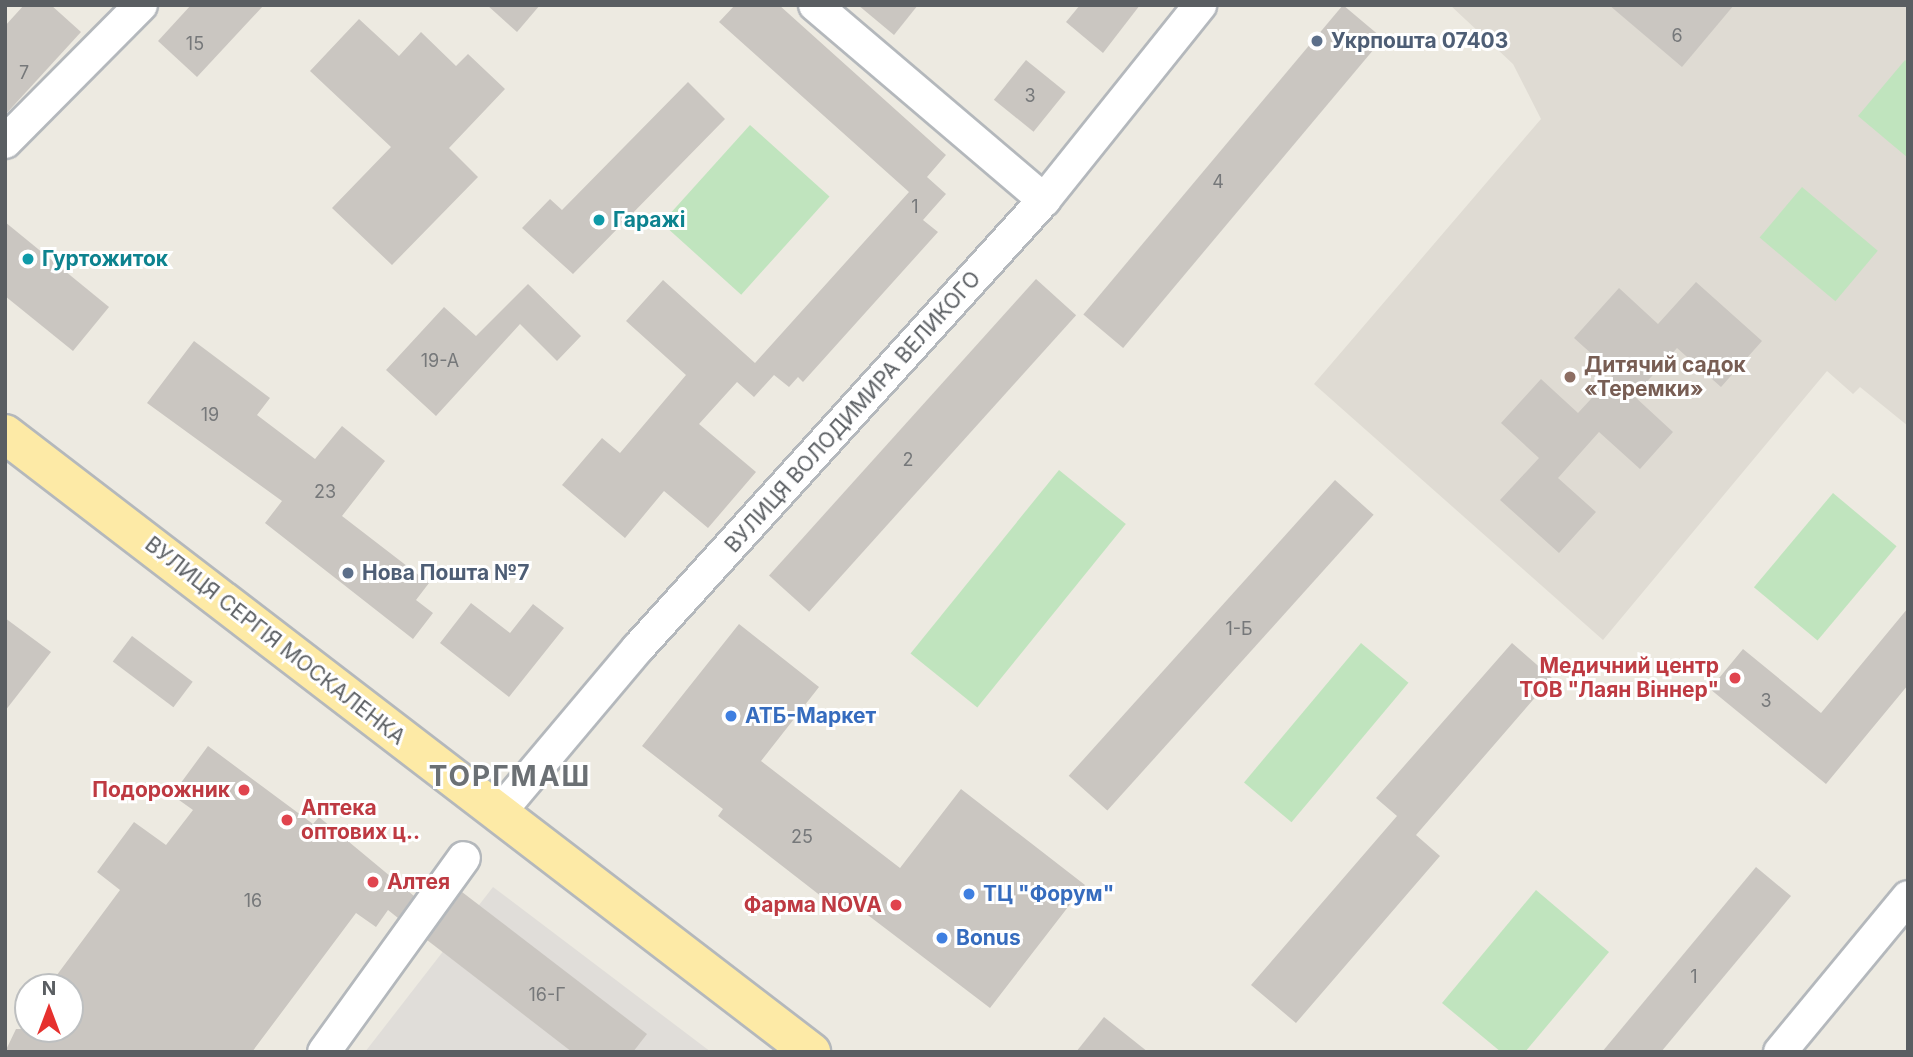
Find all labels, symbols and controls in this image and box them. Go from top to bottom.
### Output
house number: 6 [1671,25,1683,47]
place label: Укрпошта 07403 [1331,28,1508,54]
house number: 15 [186,33,204,55]
marker: Укрпошта 07403 [1309,33,1325,49]
house number: 7 [19,62,29,84]
house number: 3 [1024,85,1036,107]
house number: 4 [1212,171,1224,193]
house number: 1 [911,196,919,218]
place label: Гаражі [613,207,685,233]
marker: Гаражі [591,212,607,228]
place label: Гуртожиток [42,246,168,272]
marker: Гуртожиток [20,251,36,267]
street label: ВУЛИЦЯ ВОЛОДИМИРА ВЕЛИКОГО [720,266,986,558]
house number: 19-А [421,350,459,372]
place label: Дитячий садок «Теремки» [1584,352,1746,402]
marker: Дитячий садок «Теремки» [1562,369,1578,385]
house number: 19 [201,404,219,426]
house number: 2 [903,449,913,471]
house number: 23 [314,481,336,503]
street label: ВУЛИЦЯ СЕРГІЯ МОСКАЛЕНКА [140,532,410,750]
place label: Нова Пошта №7 [362,560,529,586]
marker: Нова Пошта №7 [340,565,356,581]
house number: 1-Б [1225,618,1253,640]
place label: Медичний центр ТОВ "Лаян Віннер" [1519,653,1719,703]
marker: Медичний центр ТОВ "Лаян Віннер" [1725,668,1745,688]
house number: 3 [1760,690,1772,712]
place label: АТБ-Маркет [745,703,876,729]
marker: АТБ-Маркет [723,708,739,724]
district label: ТОРГМАШ [430,759,590,793]
place label: Подорожник [92,777,230,803]
marker: Подорожник [236,782,252,798]
place label: Аптека оптових ц‥ [301,795,420,845]
marker: Аптека оптових ц‥ [279,812,295,828]
house number: 25 [791,826,813,848]
place label: Алтея [387,869,450,895]
marker: Алтея [365,874,381,890]
place label: ТЦ "Форум" [983,881,1114,907]
marker: ТЦ "Форум" [961,886,977,902]
house number: 16 [244,890,262,912]
place label: Фарма NOVA [744,892,882,918]
marker: Фарма NOVA [888,897,904,913]
place label: Bonus [956,925,1021,951]
marker: Bonus [934,930,950,946]
house number: 1 [1690,966,1698,988]
north arrow [14,973,84,1043]
text: N [42,977,56,1000]
house number: 16-Г [528,984,566,1006]

